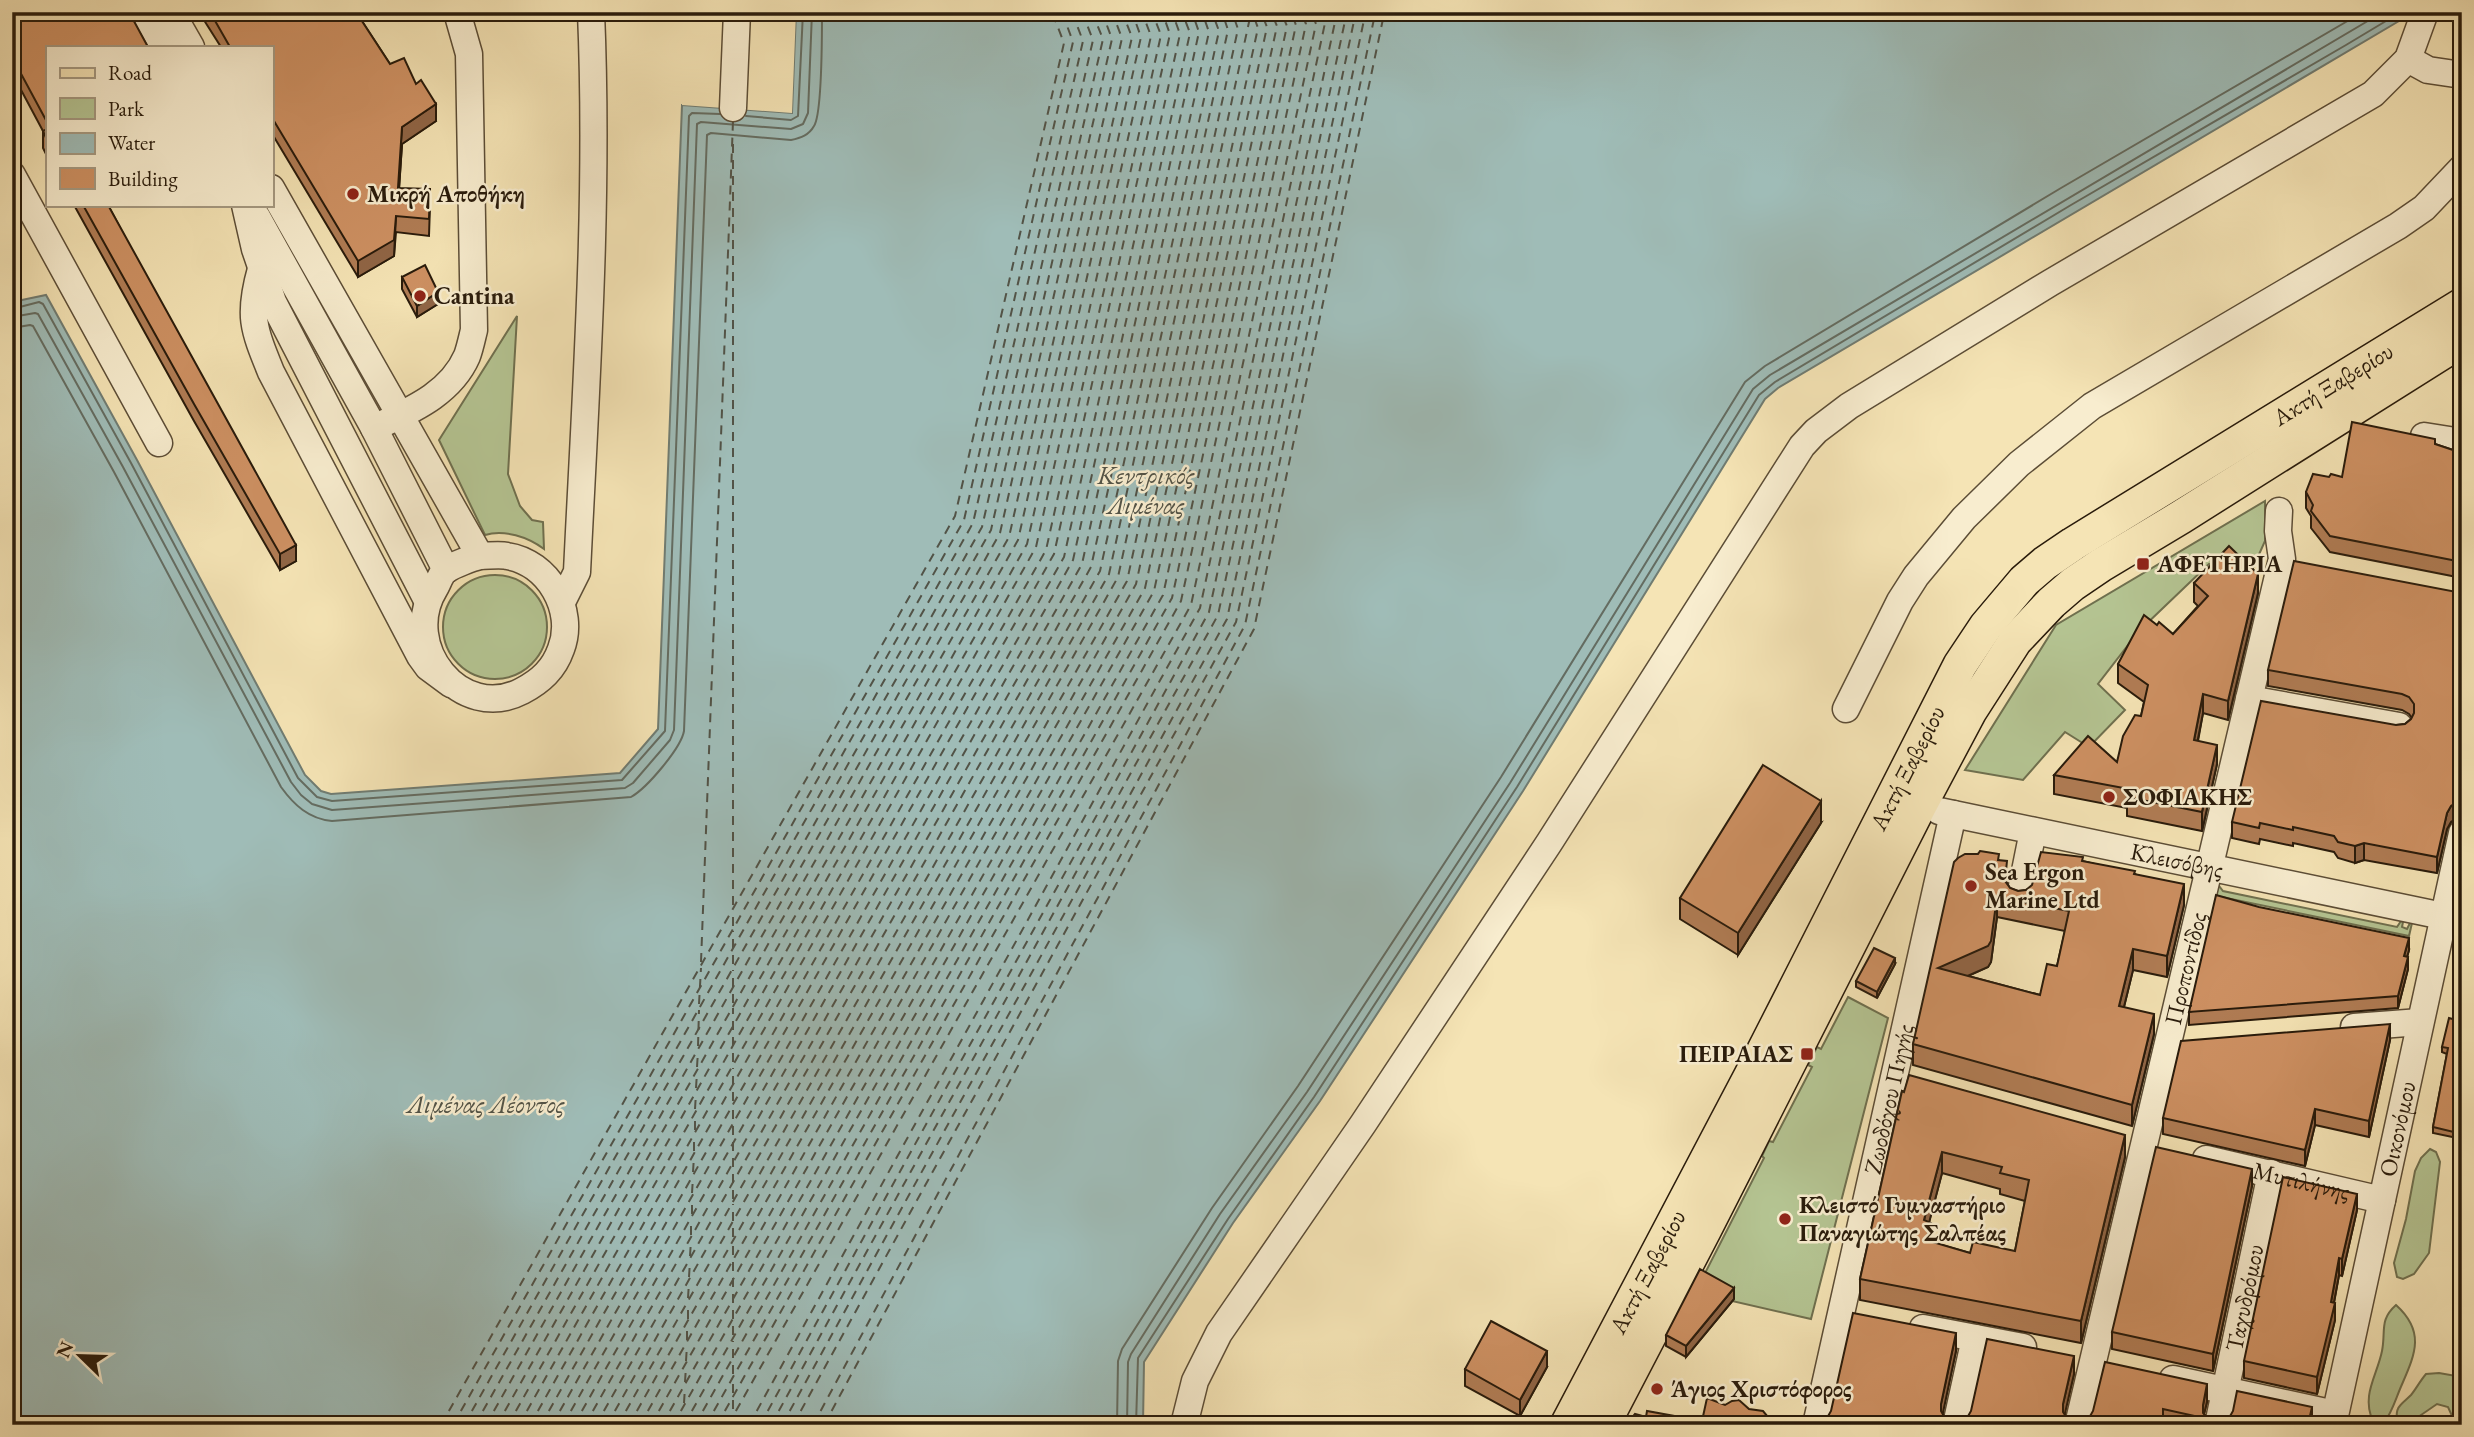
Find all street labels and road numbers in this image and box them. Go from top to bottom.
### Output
street label: Ακτή Ξαβερίου [2266,335,2399,433]
street label: Ακτή Ξαβερίου [1862,700,1952,836]
street label: Κλεισόβης [2128,835,2226,885]
street label: Προποντίδος [2157,909,2213,1028]
street label: Ζωοδόχου Πηγής [1857,1021,1920,1177]
street label: Οικονόμου [2372,1078,2423,1180]
street label: Μυτιλήνης [2250,1154,2353,1207]
street label: Ακτή Ξαβερίου [1601,1204,1693,1340]
street label: Ταχυδρόμου [2218,1241,2271,1354]

